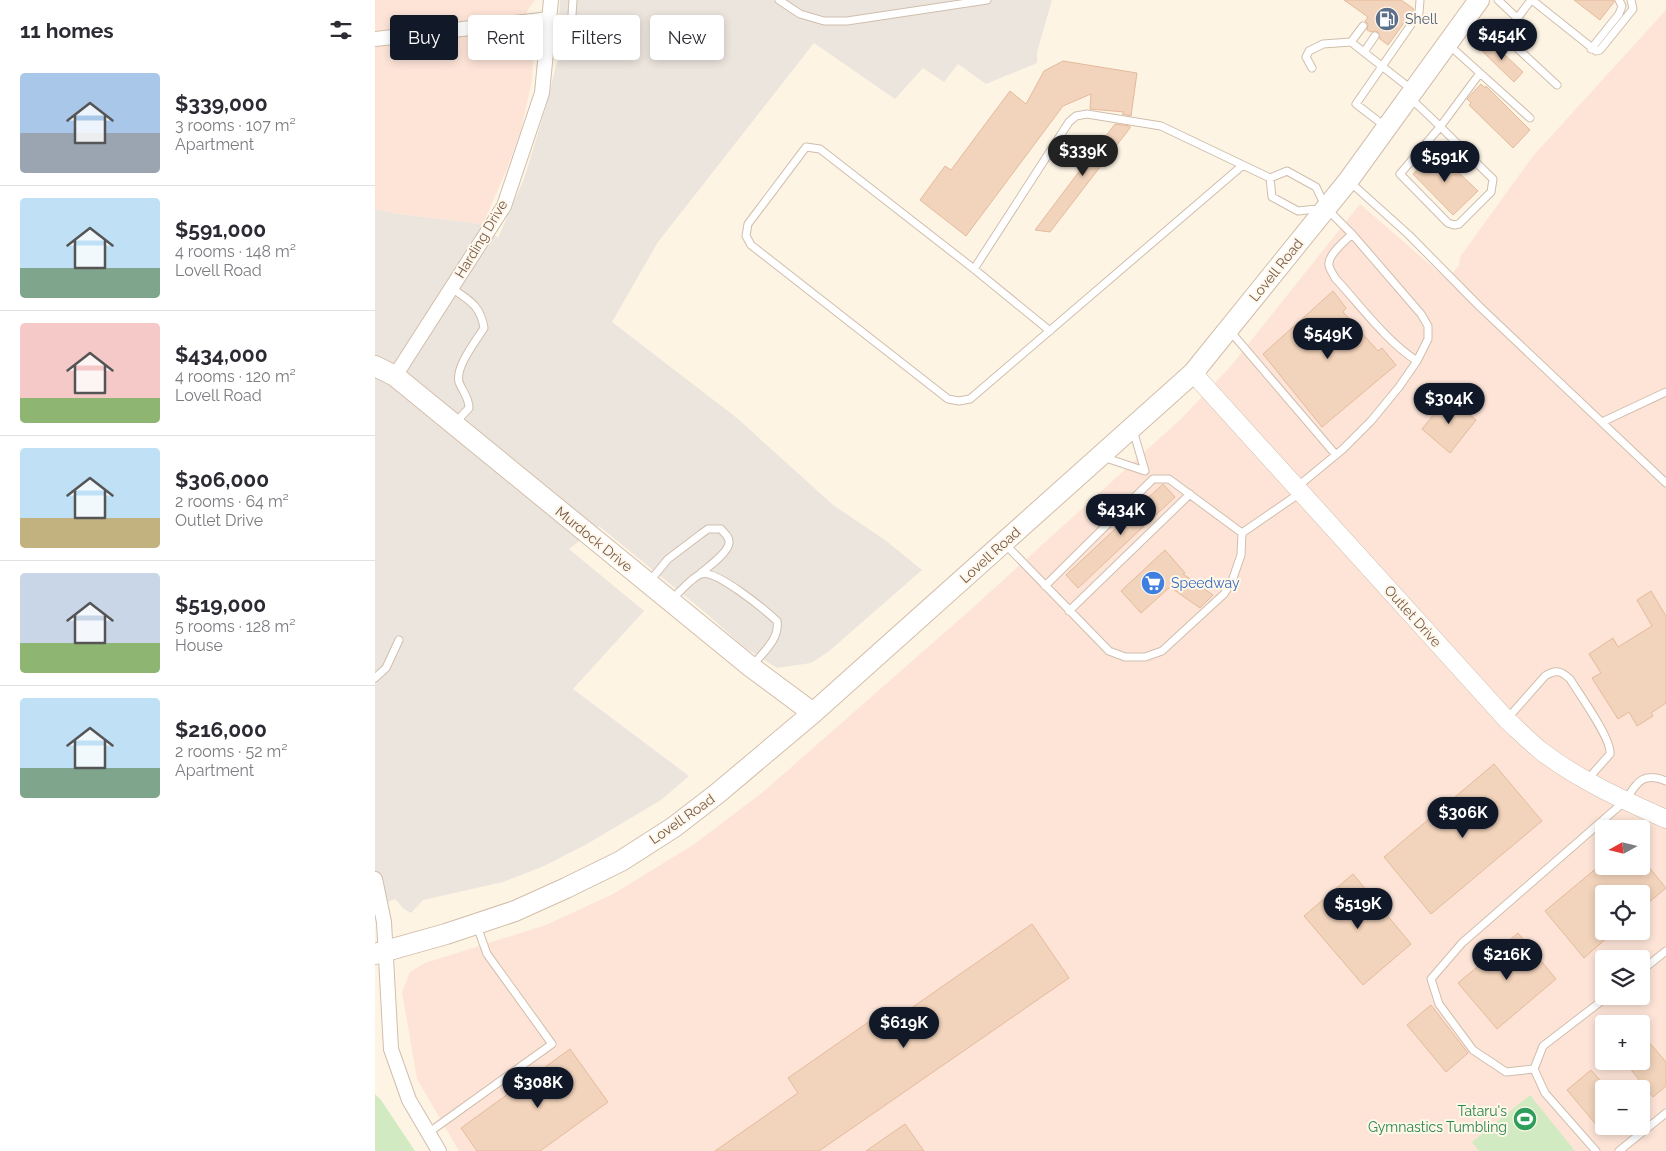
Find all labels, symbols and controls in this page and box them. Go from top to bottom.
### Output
fuel station icon: Shell [1374,6,1400,32]
place label: Shell [1405,11,1438,27]
chip: Buy [390,15,458,60]
chip: Rent [468,15,543,60]
chip: Filters [553,15,640,60]
chip: New [650,15,724,60]
icon: filters [327,16,355,44]
text: 11 homes [20,18,114,43]
pin: $454K [1467,18,1537,61]
text: $454K [1478,25,1526,44]
text: $339,000 [175,91,268,116]
icon: home [60,93,120,153]
text: 3 rooms · 107 m² [175,116,296,135]
pin: $339K [1048,134,1118,177]
text: Apartment [175,135,254,154]
pin: $591K [1410,140,1480,183]
text: $339K [1059,141,1107,160]
text: $591K [1421,147,1469,166]
street label: Harding Drive [451,197,511,281]
text: $591,000 [175,217,266,242]
icon: home [60,218,120,278]
street label: Lovell Road [1246,235,1306,305]
text: 4 rooms · 148 m² [175,242,296,261]
text: Lovell Road [175,261,262,280]
pin: $549K [1293,318,1363,360]
text: $549K [1304,324,1352,343]
text: $434,000 [175,342,268,367]
icon: home [60,343,120,403]
text: 4 rooms · 120 m² [175,367,296,386]
pin: $304K [1414,382,1484,425]
text: Lovell Road [175,386,262,405]
text: $304K [1425,389,1473,408]
text: $306,000 [175,467,269,492]
icon: home [60,468,120,528]
text: 2 rooms · 64 m² [175,492,289,511]
pin: $434K [1086,494,1156,536]
text: $434K [1097,500,1145,519]
street label: Murdock Drive [552,503,636,575]
text: Outlet Drive [175,511,263,530]
street label: Lovell Road [956,524,1024,586]
supermarket icon: Speedway [1140,570,1166,596]
place label: Speedway [1171,575,1240,591]
street label: Outlet Drive [1381,582,1445,650]
text: $519,000 [175,592,266,617]
icon: home [60,593,120,653]
text: 5 rooms · 128 m² [175,617,295,636]
text: House [175,636,223,655]
text: $216,000 [175,717,267,742]
icon: home [60,718,120,778]
text: 2 rooms · 52 m² [175,742,287,761]
text: Apartment [175,761,254,780]
street label: Lovell Road [646,791,718,847]
pin: $306K [1428,796,1498,839]
text: $306K [1438,803,1488,822]
north arrow [1595,820,1650,875]
map controls [1595,820,1650,1135]
button: locate [1595,885,1650,940]
pin: $519K [1323,888,1393,930]
text: $519K [1334,894,1382,913]
pin: $216K [1472,938,1542,981]
text: $216K [1483,945,1531,964]
button: layers [1595,950,1650,1005]
pin: $619K [869,1006,939,1049]
text: $619K [880,1013,928,1032]
button: + [1595,1015,1650,1070]
pin: $308K [503,1066,573,1109]
text: $308K [513,1073,563,1092]
button: − [1595,1080,1650,1135]
place label: Tataru's Gymnastics Tumbling [1368,1103,1507,1135]
sports icon: Tataru's Gymnastics Tumbling [1512,1106,1538,1132]

